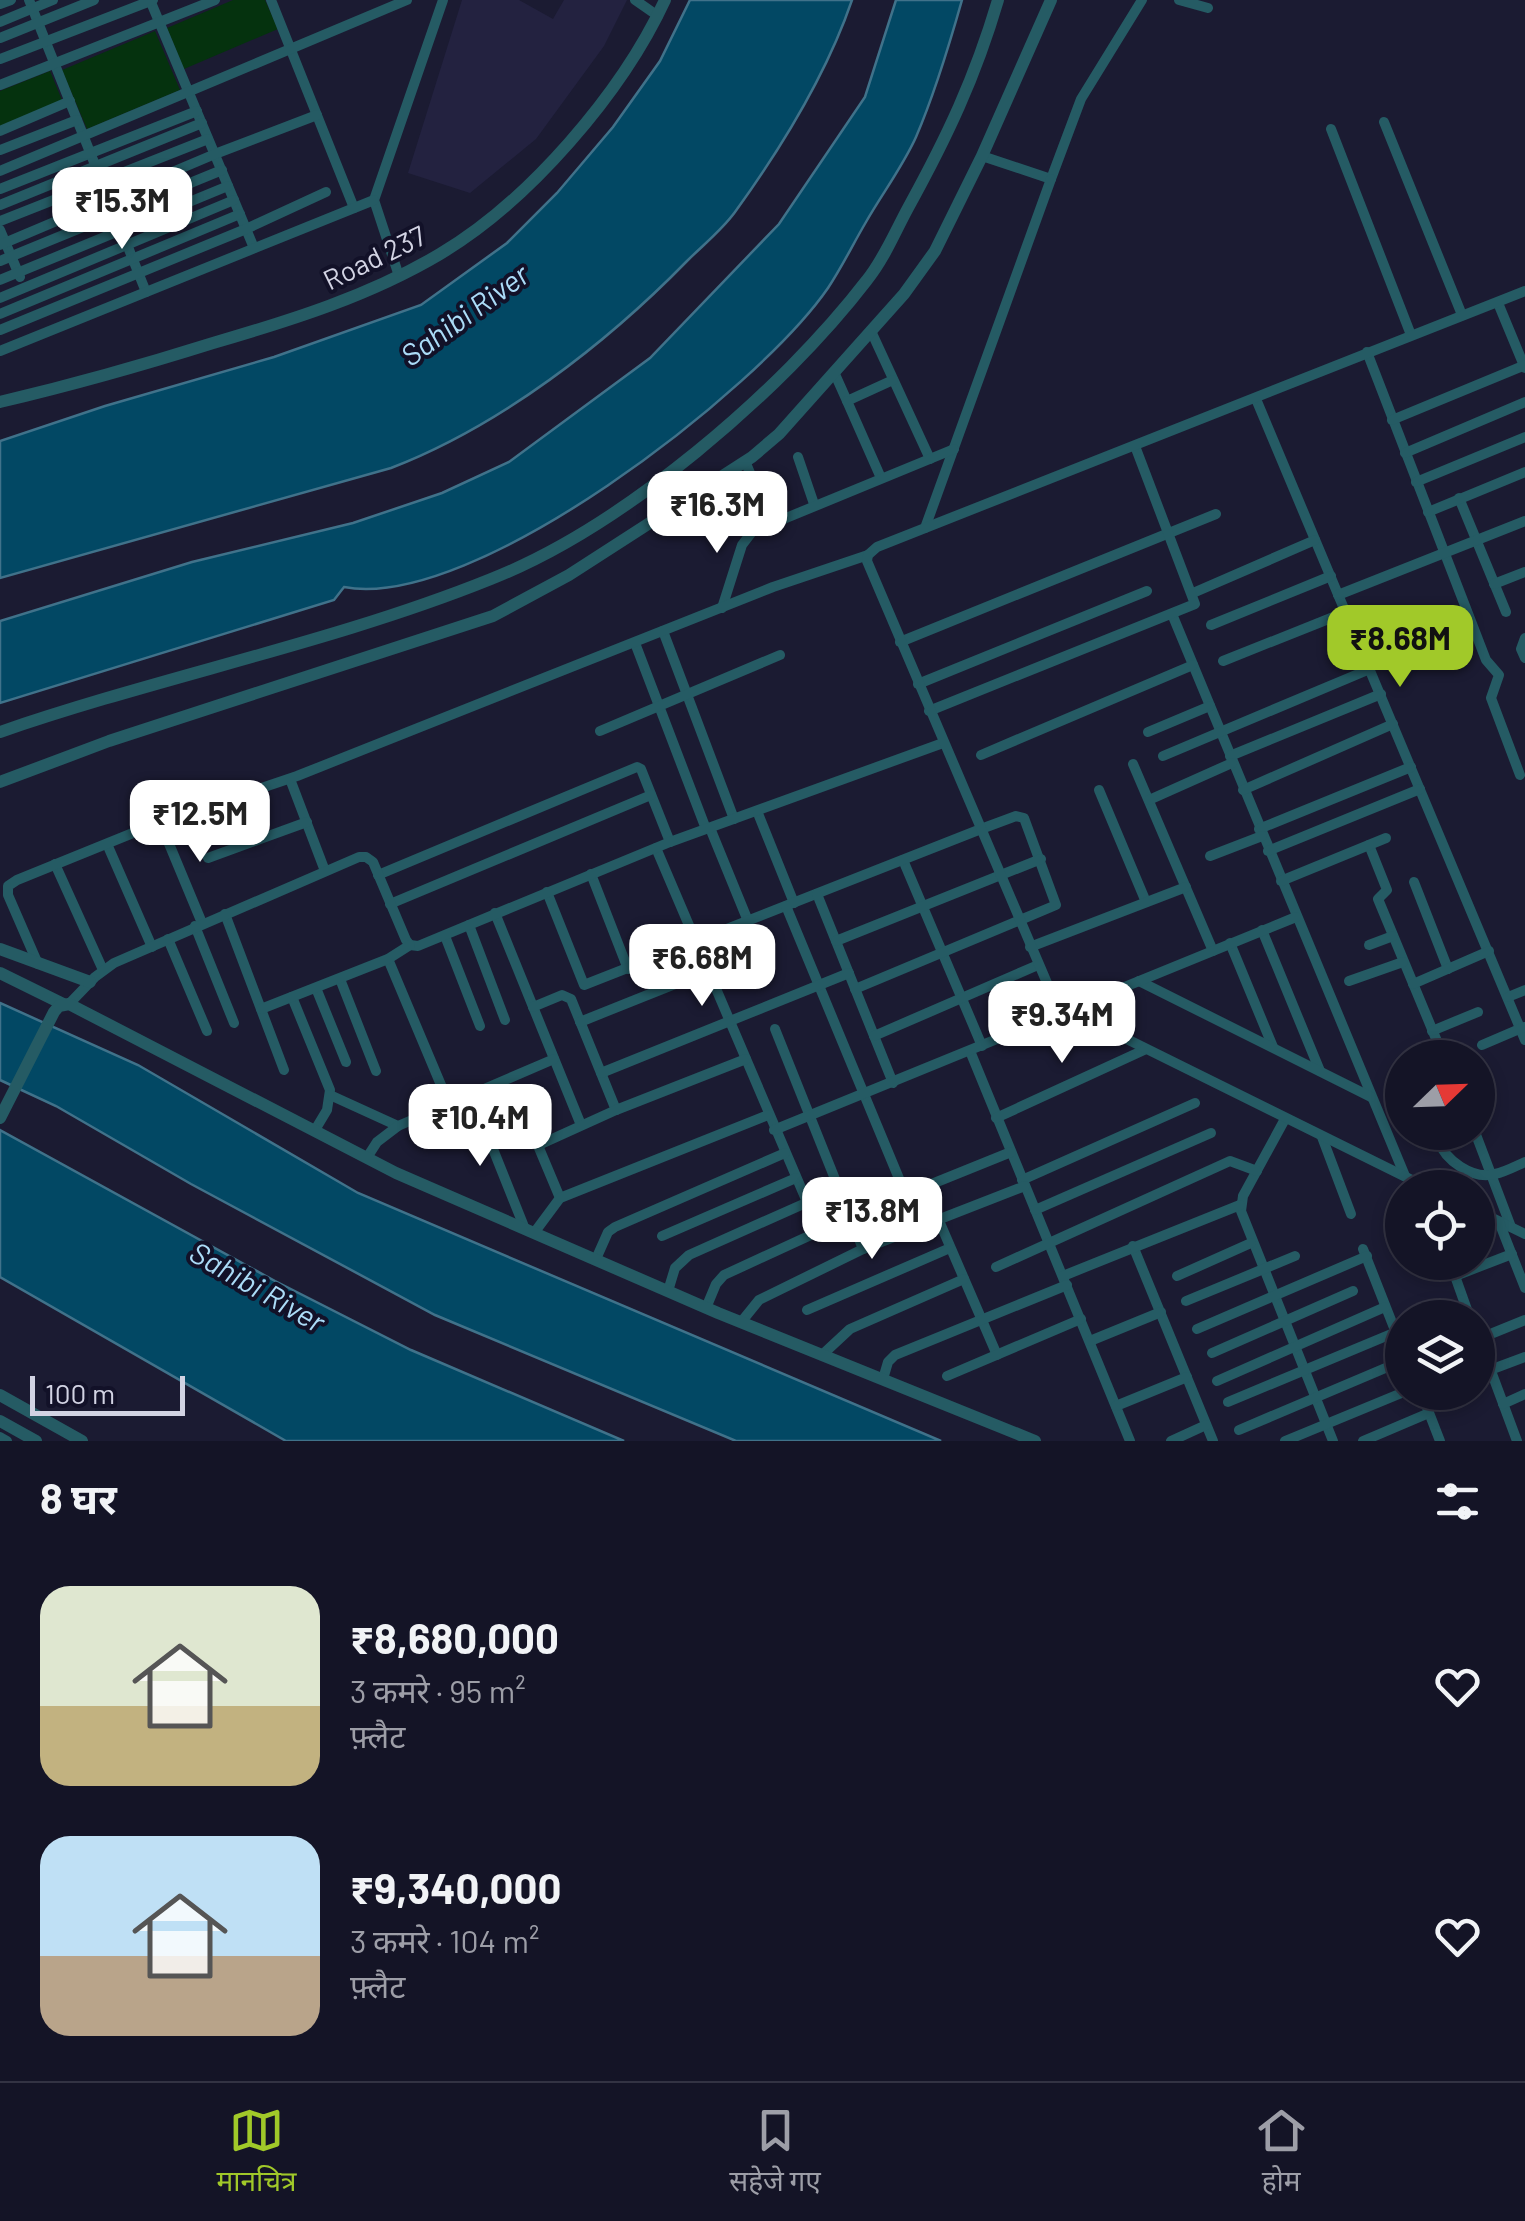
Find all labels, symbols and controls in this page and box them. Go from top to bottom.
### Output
pin: ₹15.3M [41,167,203,252]
text: ₹15.3M [74,180,170,218]
street label: Road 237 [317,218,431,296]
water label: Sahibi River [393,255,536,373]
pin: ₹16.3M [636,471,798,556]
text: ₹16.3M [669,484,765,522]
pin: ₹8.68M [1319,605,1481,690]
text: ₹8.68M [1349,618,1451,656]
pin: ₹12.5M [119,780,281,865]
text: ₹12.5M [152,793,248,831]
pin: ₹6.68M [621,924,783,1009]
text: ₹6.68M [651,937,753,975]
pin: ₹9.34M [981,981,1143,1066]
text: ₹9.34M [1010,994,1114,1032]
north arrow [1385,1040,1495,1150]
map controls [1385,1040,1495,1410]
pin: ₹10.4M [399,1084,561,1169]
text: ₹10.4M [431,1097,529,1135]
button: locate [1385,1170,1495,1280]
pin: ₹13.8M [791,1177,953,1262]
text: ₹13.8M [824,1190,920,1228]
water label: Sahibi River [184,1233,333,1340]
button: layers [1385,1300,1495,1410]
scale bar [30,1371,185,1416]
text: 100 m [45,1376,115,1410]
text: 8 घर [40,1472,117,1522]
icon: filters [1430,1474,1485,1529]
text: ₹8,680,000 [350,1612,559,1662]
icon: home [120,1626,240,1746]
icon: heart [1430,1659,1485,1714]
text: 3 कमरे · 95 m² [350,1671,526,1709]
text: फ़्लैट [350,1716,405,1754]
text: ₹9,340,000 [350,1862,561,1912]
icon: home [120,1876,240,1996]
icon: heart [1430,1909,1485,1964]
text: 3 कमरे · 104 m² [350,1921,539,1959]
text: फ़्लैट [350,1966,405,2004]
tab: मानचित्र [216,2103,296,2202]
tab: सहेजे गए [729,2103,821,2202]
tab: होम [1254,2103,1309,2202]

